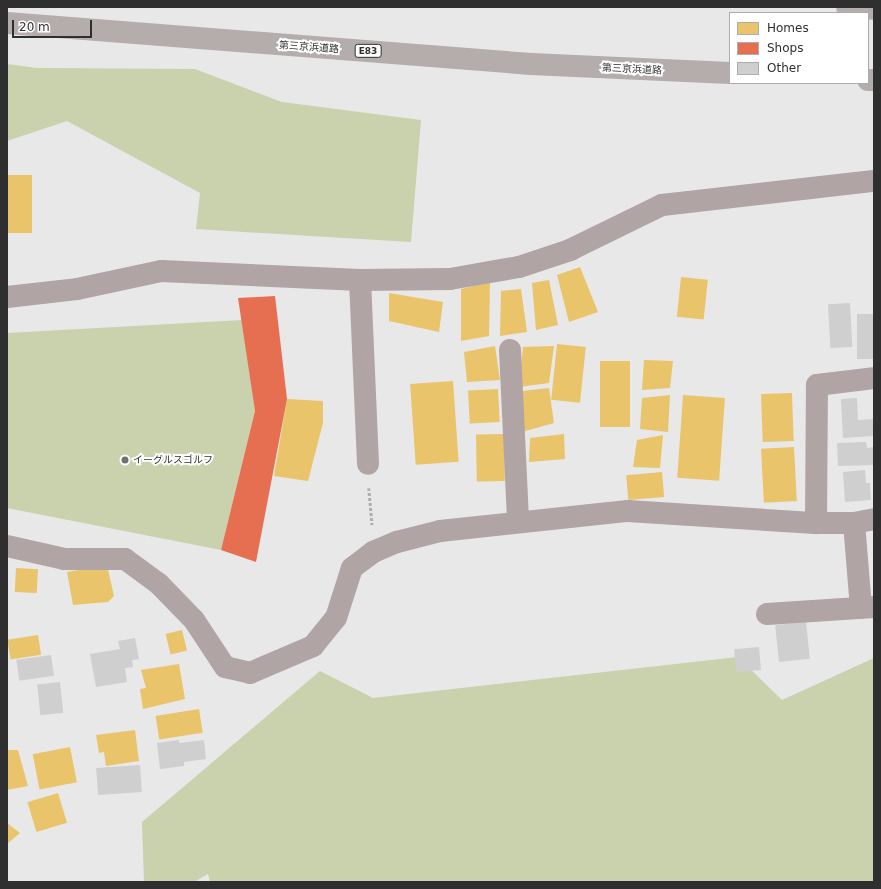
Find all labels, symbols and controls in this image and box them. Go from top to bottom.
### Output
scale bar [14,12,94,38]
legend [729,12,869,84]
text: 20 m [19,20,50,34]
text: Homes [767,21,809,35]
street label: 第三京浜道路 [279,39,339,55]
text: Shops [767,41,803,55]
road number: E83 [354,44,382,58]
street label: 第三京浜道路 [602,61,662,77]
text: Other [767,61,801,75]
place label: イーグルスゴルフ [133,454,213,466]
marker: イーグルスゴルフ [120,455,130,465]

